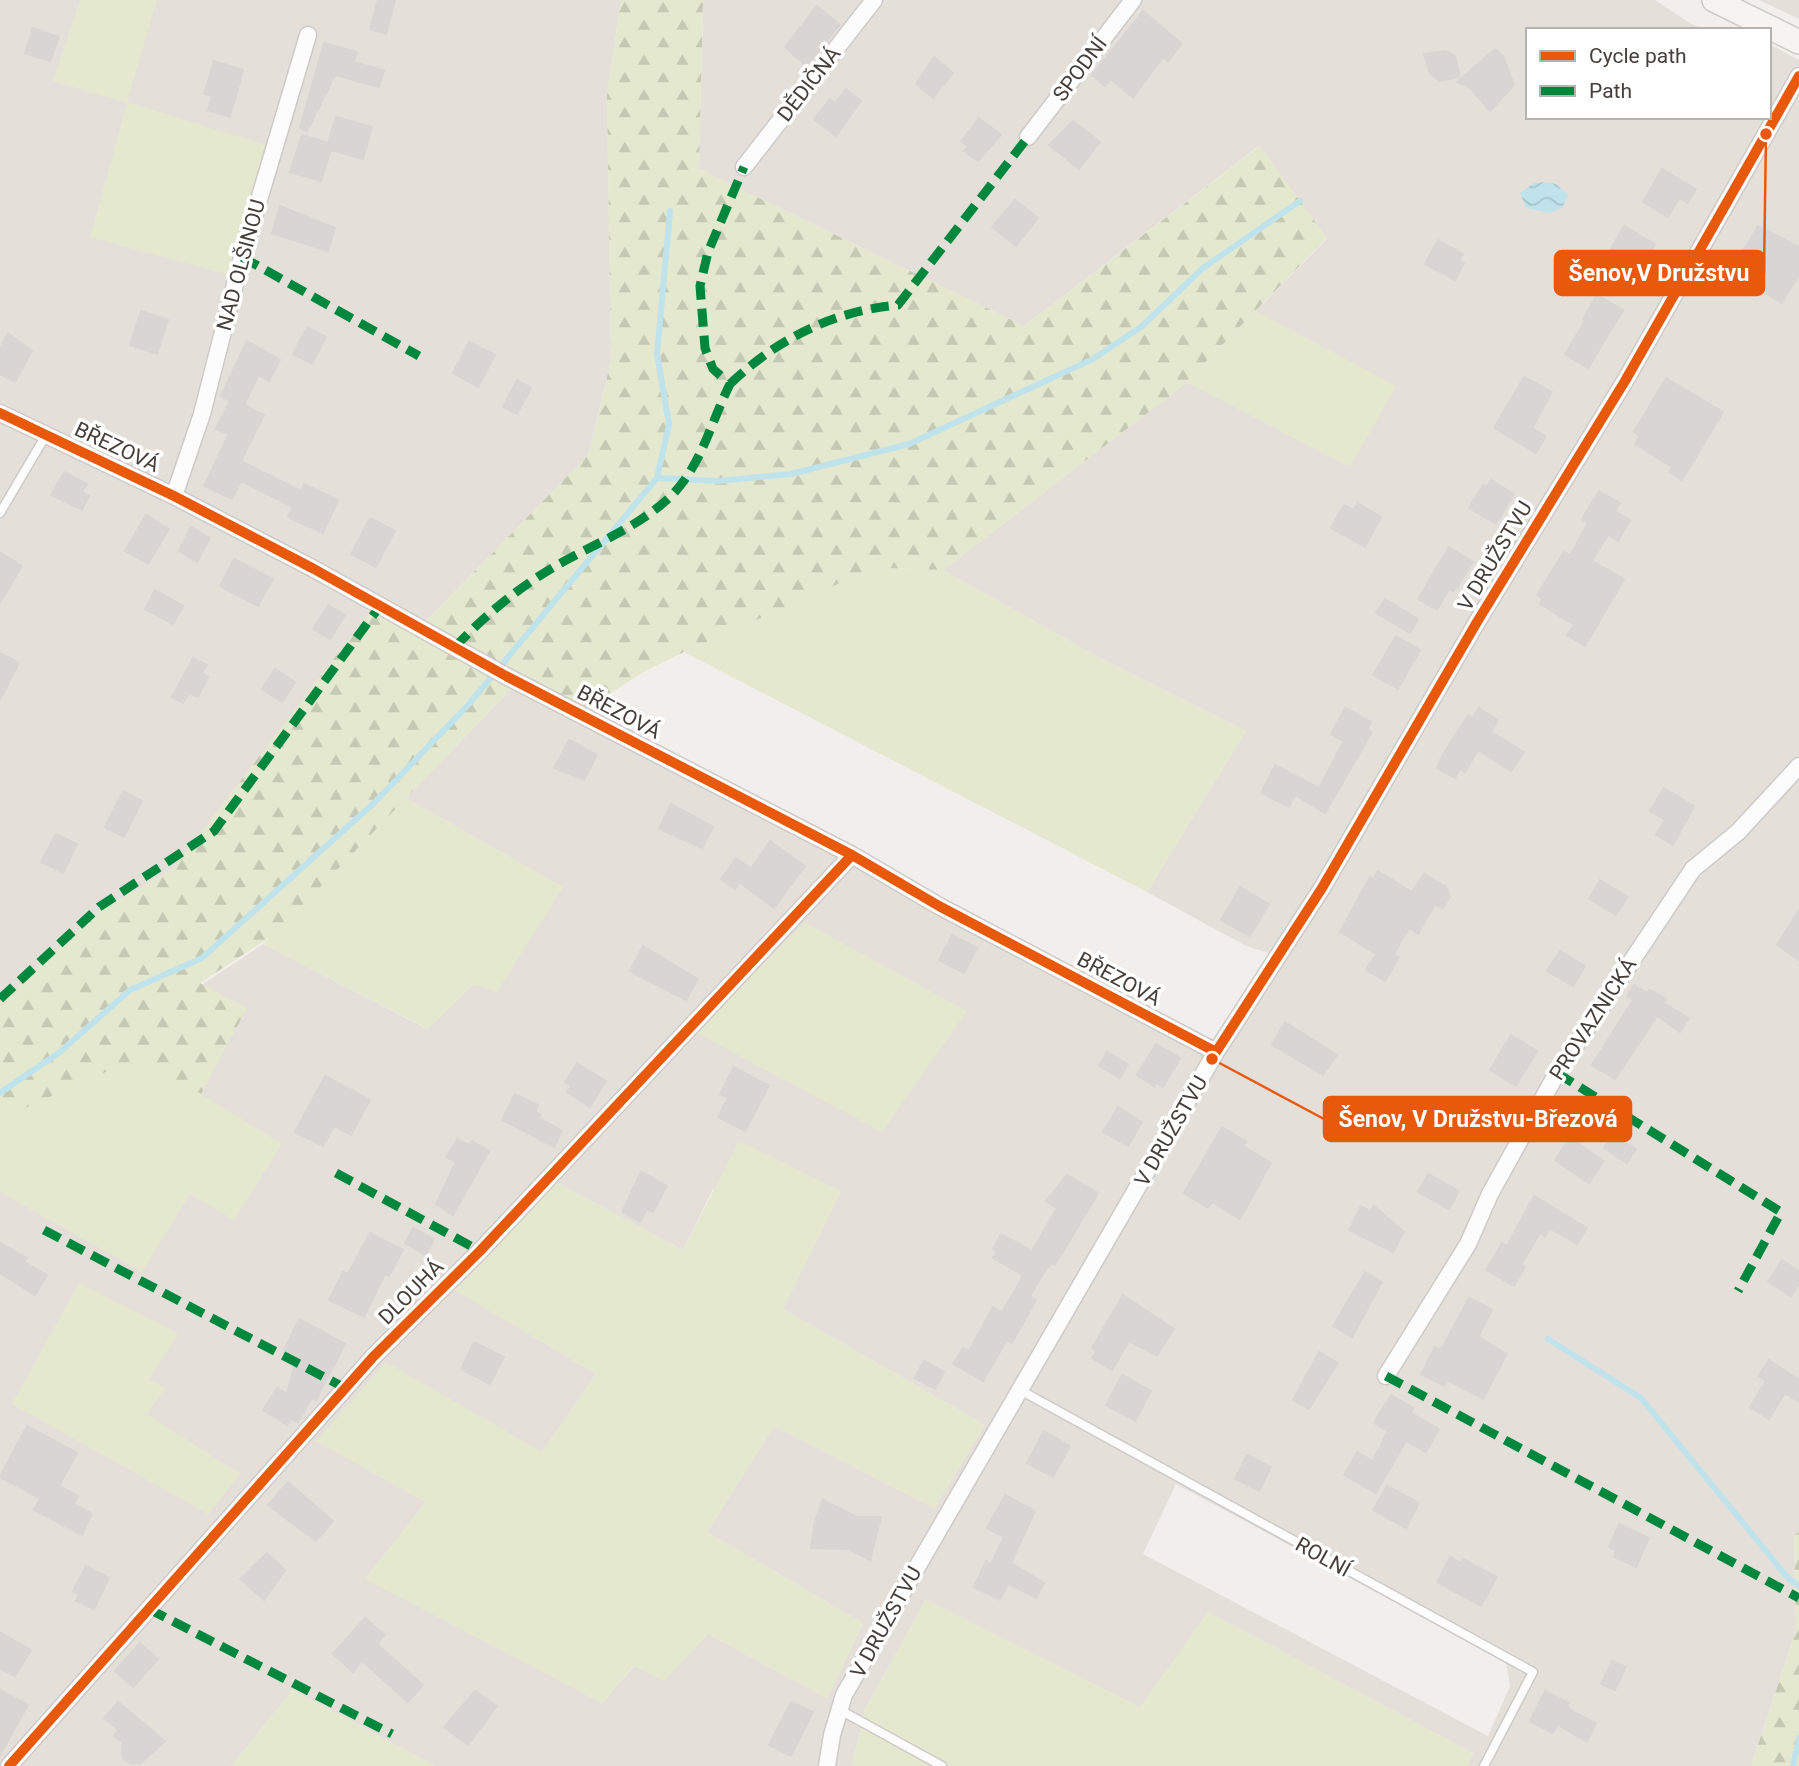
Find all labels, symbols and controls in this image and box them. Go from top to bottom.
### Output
legend [1526,28,1771,119]
street label: SPODNÍ [1048,31,1113,106]
street label: DĚDIČNÁ [773,42,846,126]
text: Cycle path [1589,44,1687,68]
text: Path [1589,79,1632,103]
street label: NAD OLŠINOU [212,197,270,333]
callout: Šenov,V Družstvu [1555,251,1764,295]
text: Šenov,V Družstvu [1569,259,1749,287]
street label: BŘEZOVÁ [71,417,163,477]
street label: V DRUŽSTVU [1453,497,1537,615]
street label: BŘEZOVÁ [573,680,665,744]
street label: BŘEZOVÁ [1073,947,1165,1011]
street label: PROVAZNICKÁ [1545,953,1641,1084]
street label: V DRUŽSTVU [1130,1071,1212,1191]
callout: Šenov, V Družstvu-Březová [1324,1097,1631,1141]
text: Šenov, V Družstvu-Březová [1339,1105,1617,1133]
street label: DLOUHÁ [374,1255,448,1329]
street label: ROLNÍ [1291,1532,1356,1583]
street label: V DRUŽSTVU [846,1562,926,1682]

